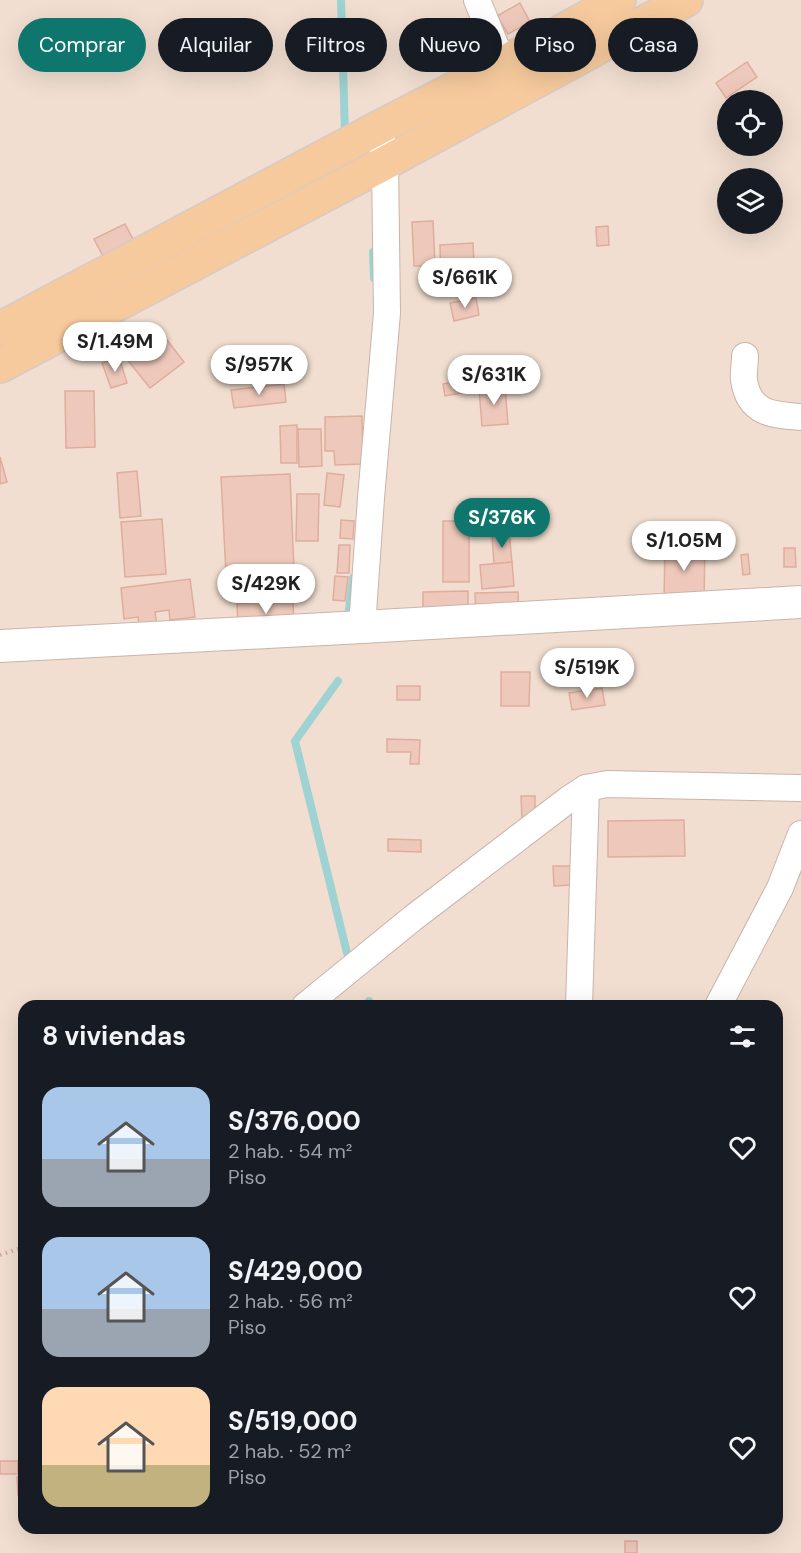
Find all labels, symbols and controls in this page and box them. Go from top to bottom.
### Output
chip: Comprar [18,18,146,72]
chip: Alquilar [158,18,273,72]
chip: Filtros [285,18,387,72]
chip: Nuevo [399,18,502,72]
chip: Piso [514,18,596,72]
chip: Casa [608,18,698,72]
map controls [717,90,783,234]
button: locate [717,90,783,156]
button: layers [717,168,783,234]
pin: S/661K [416,258,514,309]
text: S/661K [432,264,498,290]
pin: S/1.49M [60,322,170,373]
text: S/1.49M [77,328,153,354]
pin: S/957K [210,345,308,396]
text: S/957K [225,351,293,377]
pin: S/631K [445,355,543,406]
text: S/631K [461,361,527,387]
pin: S/376K [453,498,551,549]
text: S/376K [468,504,536,530]
pin: S/1.05M [629,521,739,572]
text: S/1.05M [646,527,722,553]
pin: S/429K [217,564,315,615]
text: S/429K [231,570,301,596]
pin: S/519K [538,648,636,699]
text: S/519K [554,654,620,680]
text: 8 viviendas [42,1019,186,1053]
icon: filters [726,1020,759,1053]
text: S/376,000 [228,1104,361,1138]
icon: home [90,1111,162,1183]
icon: heart [726,1131,759,1164]
text: 2 hab. · 54 m² [228,1138,352,1164]
text: Piso [228,1164,266,1190]
text: S/429,000 [228,1254,363,1288]
icon: home [90,1261,162,1333]
icon: heart [726,1281,759,1314]
text: 2 hab. · 56 m² [228,1288,353,1314]
text: Piso [228,1314,266,1340]
text: S/519,000 [228,1404,357,1438]
icon: home [90,1411,162,1483]
icon: heart [726,1431,759,1464]
text: 2 hab. · 52 m² [228,1438,351,1464]
text: Piso [228,1464,266,1490]

